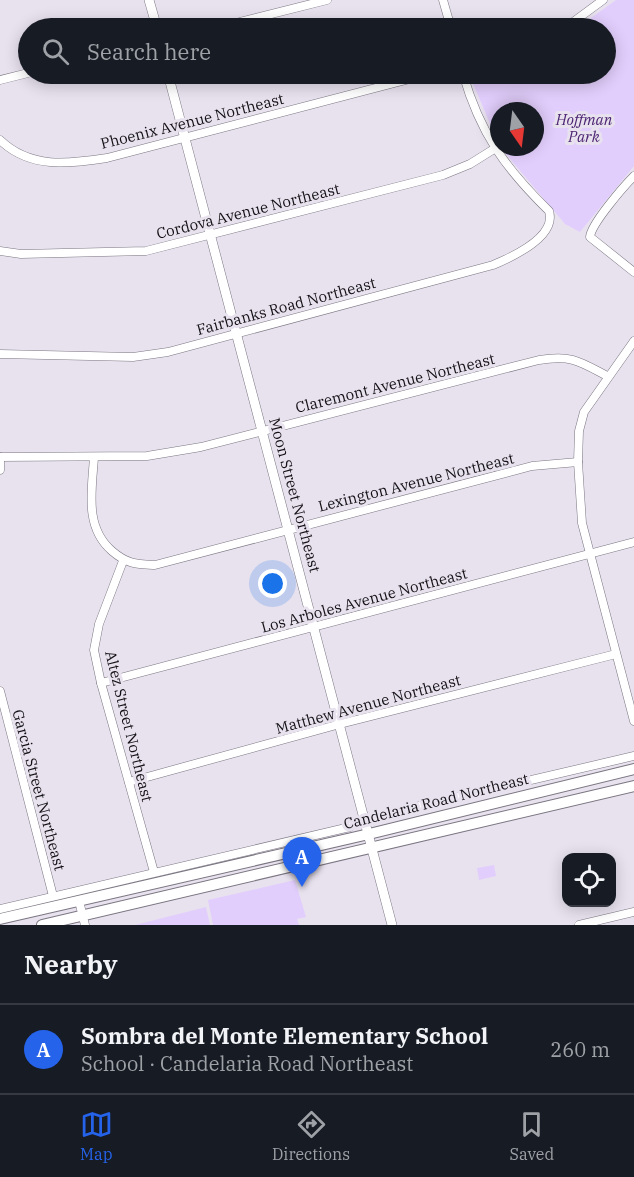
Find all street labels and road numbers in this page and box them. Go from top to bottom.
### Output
street label: Phoenix Avenue Northeast [98,89,286,153]
street label: Cordova Avenue Northeast [154,179,342,243]
street label: Fairbanks Road Northeast [194,273,378,339]
street label: Claremont Avenue Northeast [293,349,497,417]
street label: Moon Street Northeast [265,416,325,574]
street label: Lexington Avenue Northeast [316,448,516,516]
street label: Los Arboles Avenue Northeast [259,563,469,637]
street label: Altez Street Northeast [101,648,157,804]
street label: Matthew Avenue Northeast [273,670,463,738]
street label: Garcia Street Northeast [8,707,70,873]
street label: Candelaria Road Northeast [342,769,530,833]

